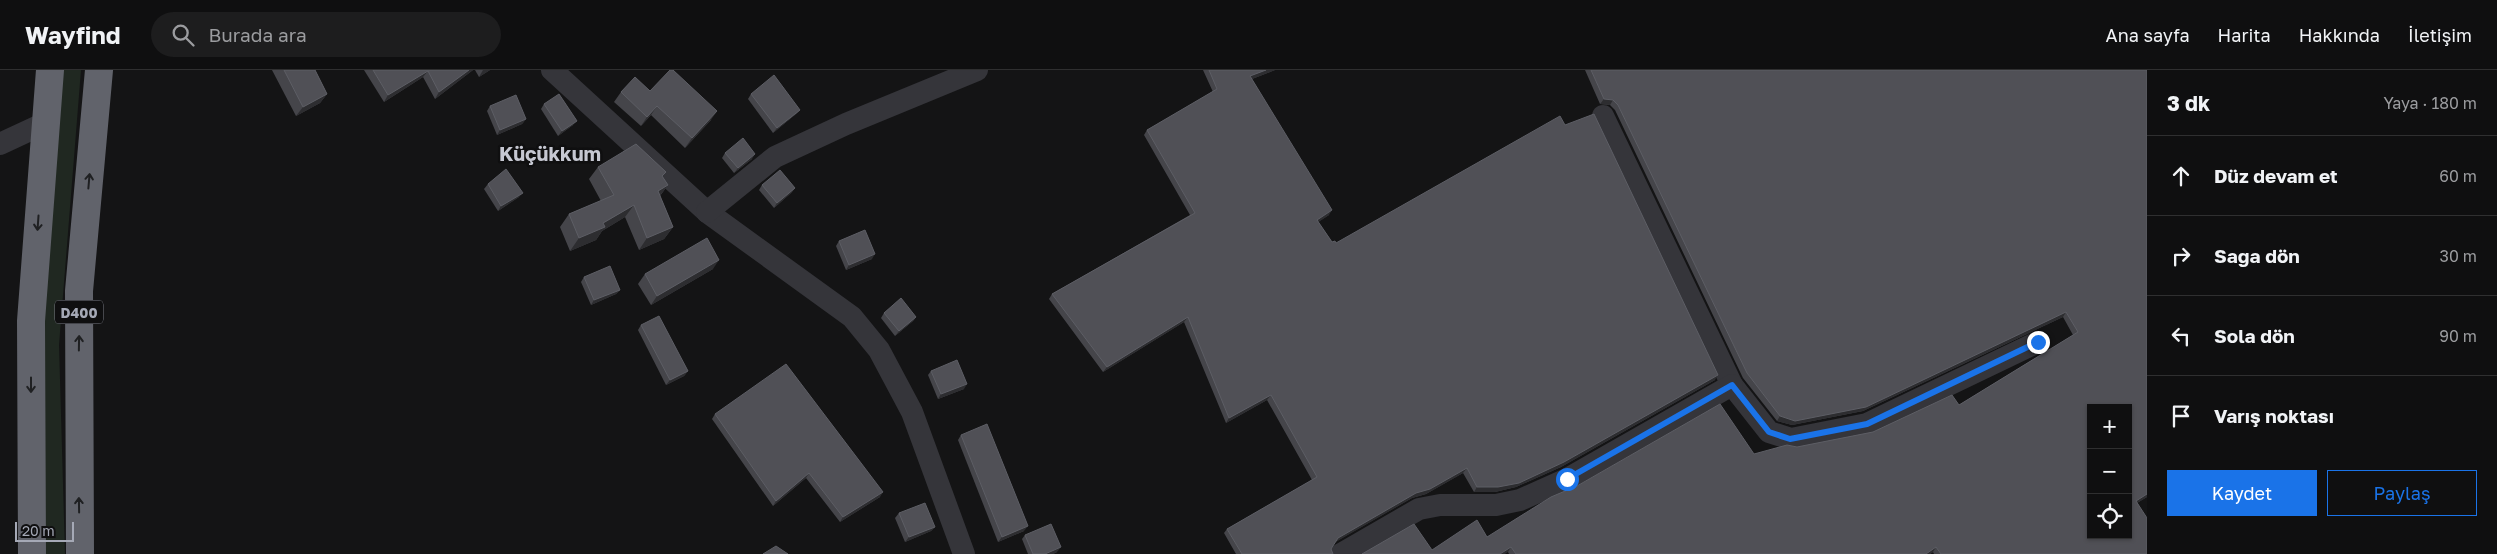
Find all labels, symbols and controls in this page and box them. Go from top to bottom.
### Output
search box [151,12,501,57]
text: Wayfind [25,20,121,49]
icon: search [169,21,197,49]
text: Burada ara [209,23,307,46]
text: Ana sayfa [2106,24,2190,46]
text: Harita [2218,24,2271,46]
text: Hakkında [2299,24,2380,46]
text: İletişim [2408,24,2472,46]
text: 3 dk [2167,90,2210,116]
text: Yaya · 180 m [2383,93,2477,113]
district label: Küçükkum [499,141,601,165]
icon: ahead [2167,162,2195,190]
text: Düz devam et [2214,164,2338,187]
text: 60 m [2439,166,2477,186]
one-way arrow [84,173,94,189]
one-way arrow [33,215,42,231]
icon: right [2167,242,2195,270]
text: Sağa dön [2214,244,2300,267]
text: 30 m [2440,246,2477,266]
road number: D400 [55,300,103,323]
icon: left [2167,322,2195,350]
text: Sola dön [2214,324,2295,347]
text: 90 m [2439,326,2477,346]
route end [2027,331,2050,354]
one-way arrow [74,335,84,352]
one-way arrow [26,377,36,393]
icon: arrive [2167,402,2195,430]
map controls [2087,404,2132,539]
button: + [2087,404,2132,449]
text: Varış noktası [2214,404,2334,427]
button: − [2087,449,2132,494]
route start [1556,468,1579,491]
button: Kaydet [2167,470,2317,516]
button: Paylaş [2327,470,2477,516]
button: locate [2087,494,2132,539]
one-way arrow [74,498,84,514]
scale bar [15,519,74,542]
text: 20 m [22,522,55,539]

